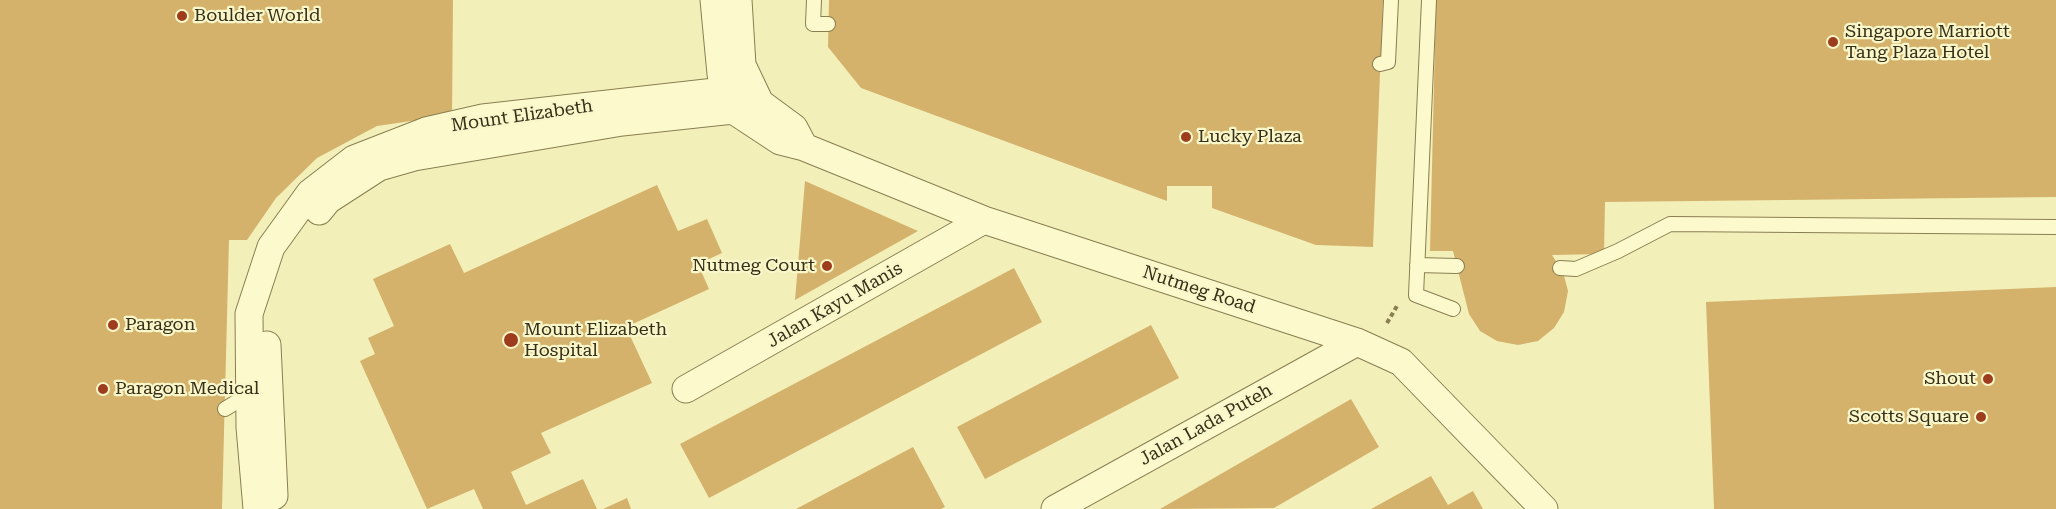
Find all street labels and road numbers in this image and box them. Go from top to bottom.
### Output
street label: Mount Elizabeth [450,95,594,137]
street label: Jalan Kayu Manis [764,258,906,352]
street label: Nutmeg Road [1140,262,1258,318]
street label: Jalan Lada Puteh [1136,380,1276,470]

